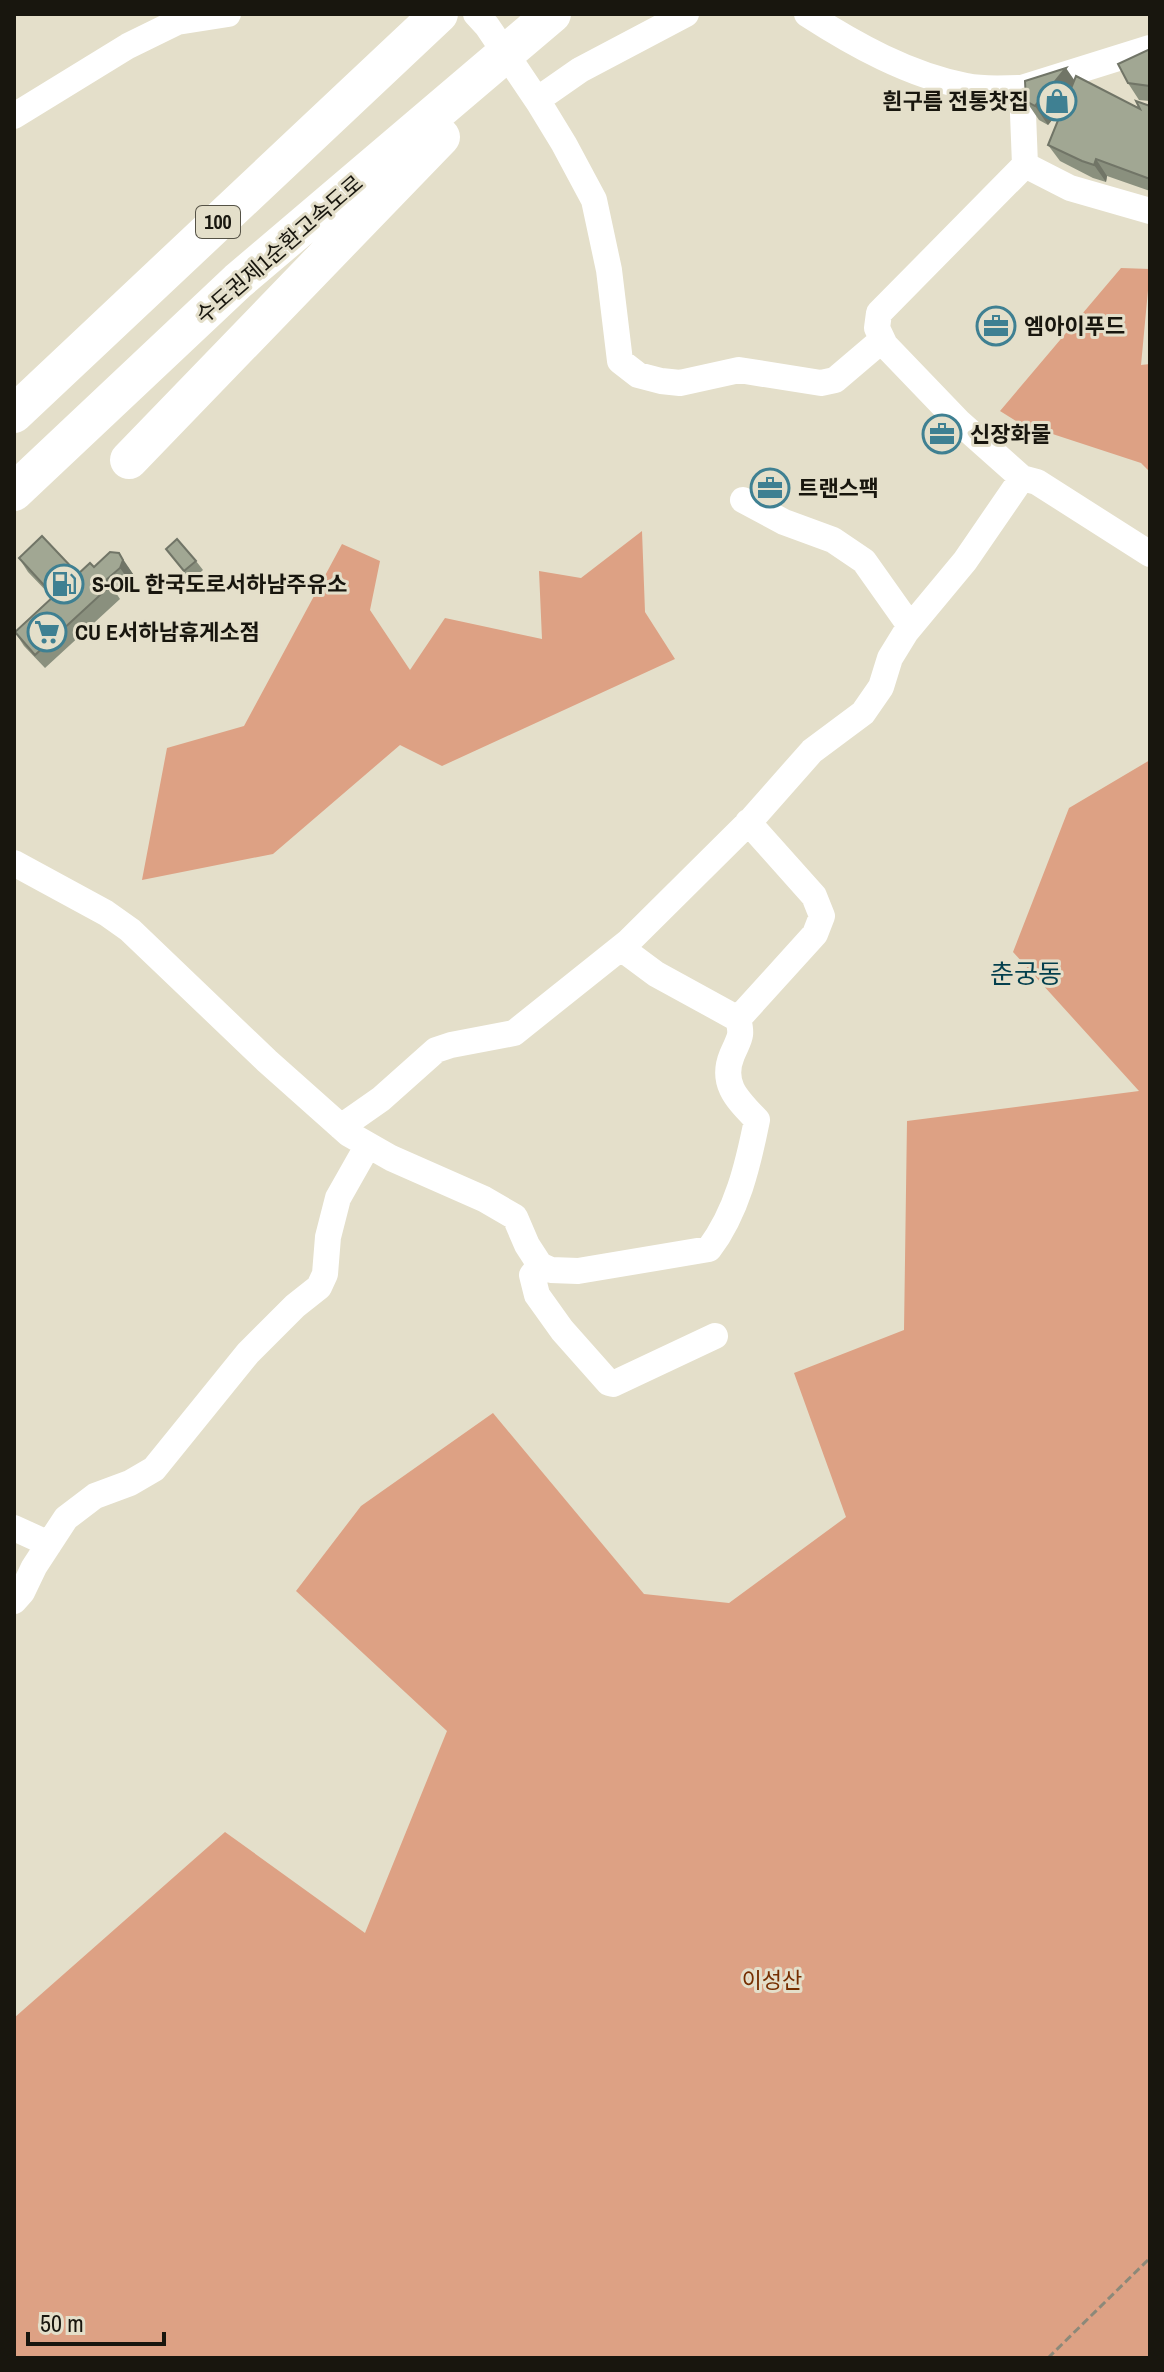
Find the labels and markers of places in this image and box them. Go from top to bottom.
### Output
shop icon: 흰구름 전통찻집 [1036,80,1078,122]
place label: 흰구름 전통찻집 [882,86,1029,116]
office icon: 엠아이푸드 [975,305,1017,347]
place label: 엠아이푸드 [1024,311,1125,341]
office icon: 신장화물 [921,413,963,455]
place label: 신장화물 [970,419,1051,449]
office icon: 트랜스팩 [749,467,791,509]
place label: 트랜스팩 [798,473,879,503]
fuel station icon: S-OIL 한국도로서하남주유소 [43,563,85,605]
place label: S-OIL 한국도로서하남주유소 [92,569,347,599]
supermarket icon: CU E서하남휴게소점 [26,611,68,653]
place label: CU E서하남휴게소점 [75,617,260,647]

